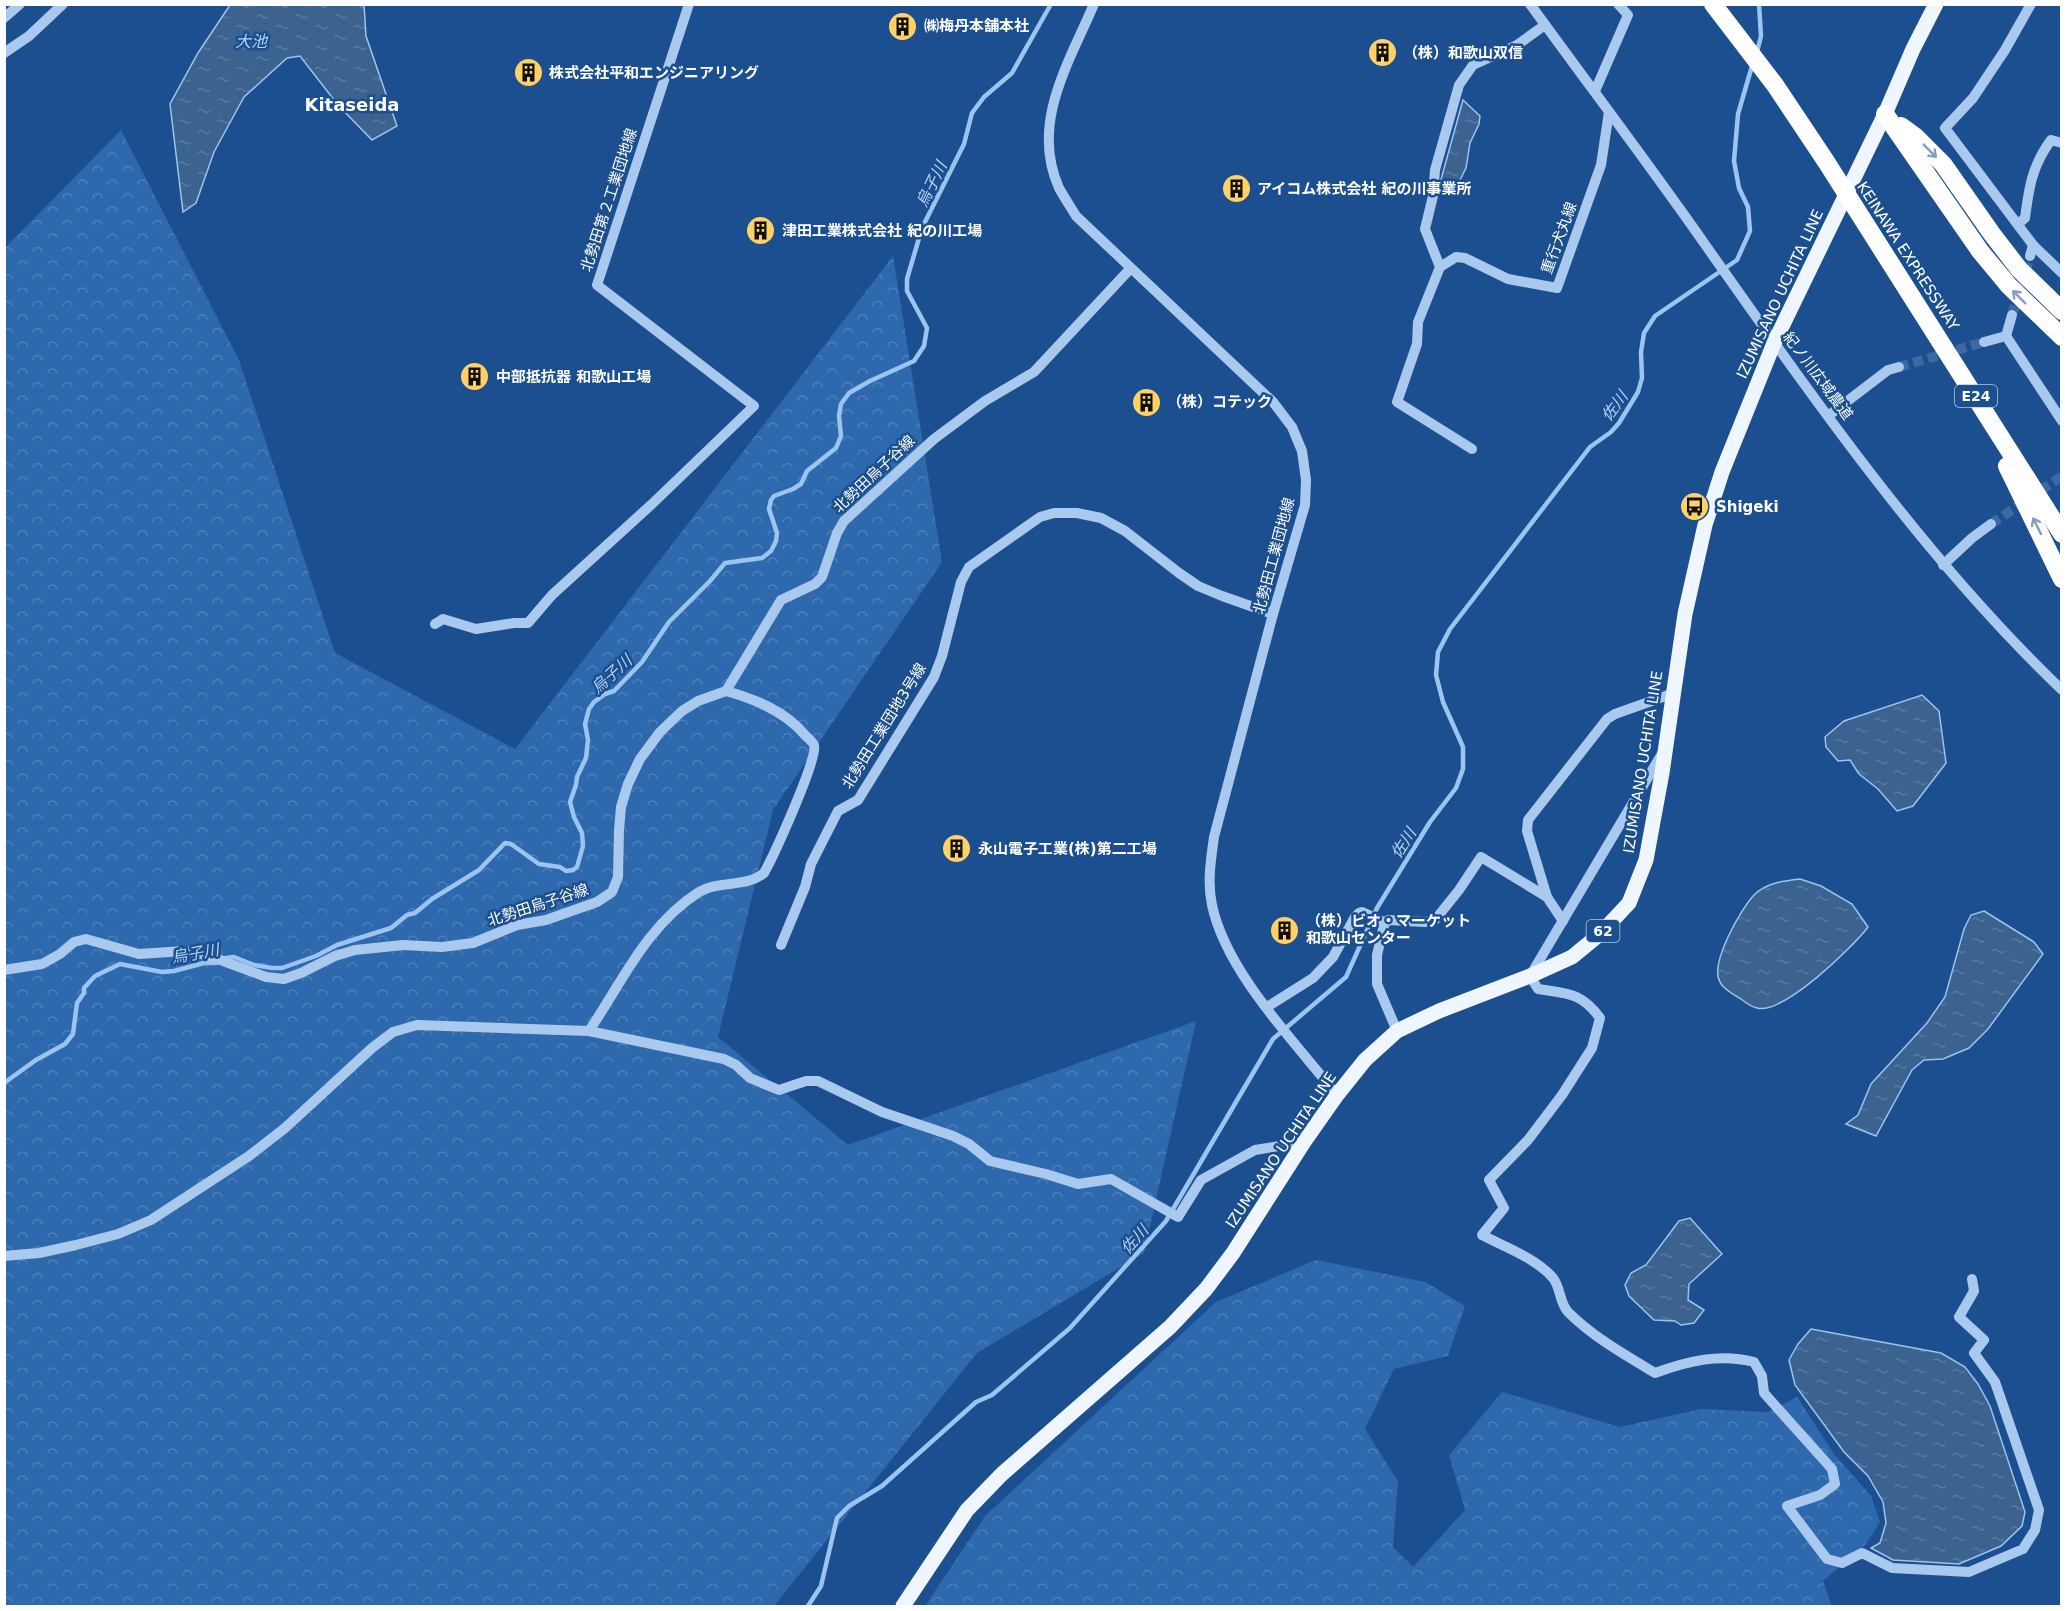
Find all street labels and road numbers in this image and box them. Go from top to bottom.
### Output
street label: 北勢田第２工業団地線 [577,126,641,274]
street label: KEINAWA EXPRESSWAY [1853,178,1963,334]
street label: 重行犬丸線 [1538,200,1580,276]
street label: IZUMISANO UCHITA LINE [1733,207,1827,381]
street label: 紀ノ川広域農道 [1779,329,1857,423]
road number: E24 [1955,385,1997,407]
street label: 北勢田烏子谷線 [829,432,919,516]
street label: 北勢田工業団地線 [1250,496,1298,616]
street label: 北勢田工業団地3号線 [838,660,930,792]
street label: IZUMISANO UCHITA LINE [1620,669,1666,855]
street label: 北勢田烏子谷線 [485,880,591,930]
road number: 62 [1586,920,1620,942]
street label: IZUMISANO UCHITA LINE [1222,1068,1340,1232]

